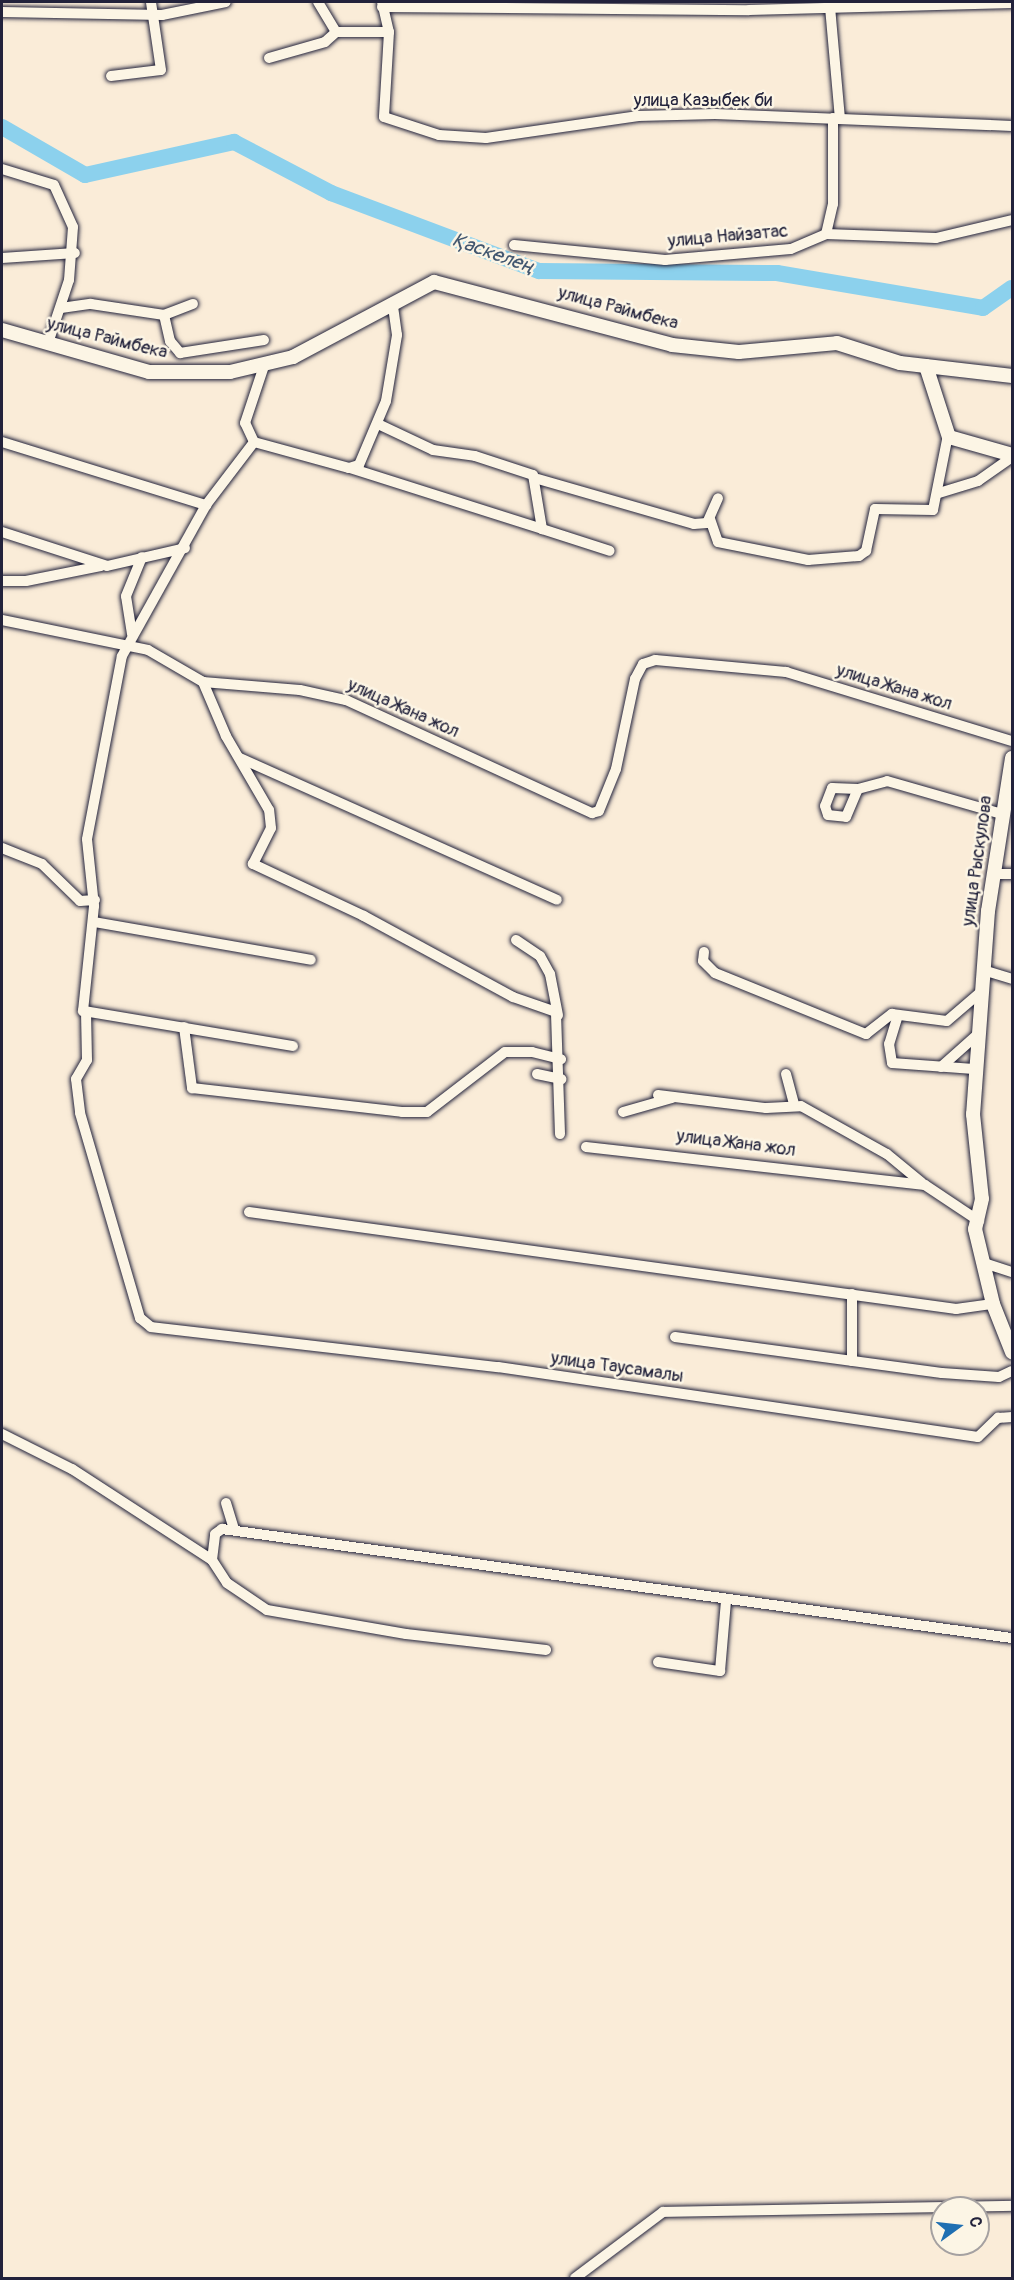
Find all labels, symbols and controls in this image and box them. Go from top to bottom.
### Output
street label: улица Казыбек би [634,90,772,112]
street label: улица Найзатас [667,221,789,253]
water label: Қаскелең [449,227,537,279]
street label: улица Раймбека [556,283,680,335]
street label: улица Раймбека [45,314,169,364]
street label: улица Жана жол [834,660,954,716]
street label: улица Жана жол [344,675,462,743]
street label: улица Рыскулова [958,794,998,928]
street label: улица Жана жол [675,1126,797,1162]
street label: улица Таусамалы [549,1348,685,1388]
north arrow [930,2196,990,2256]
text: С [965,2215,986,2229]

